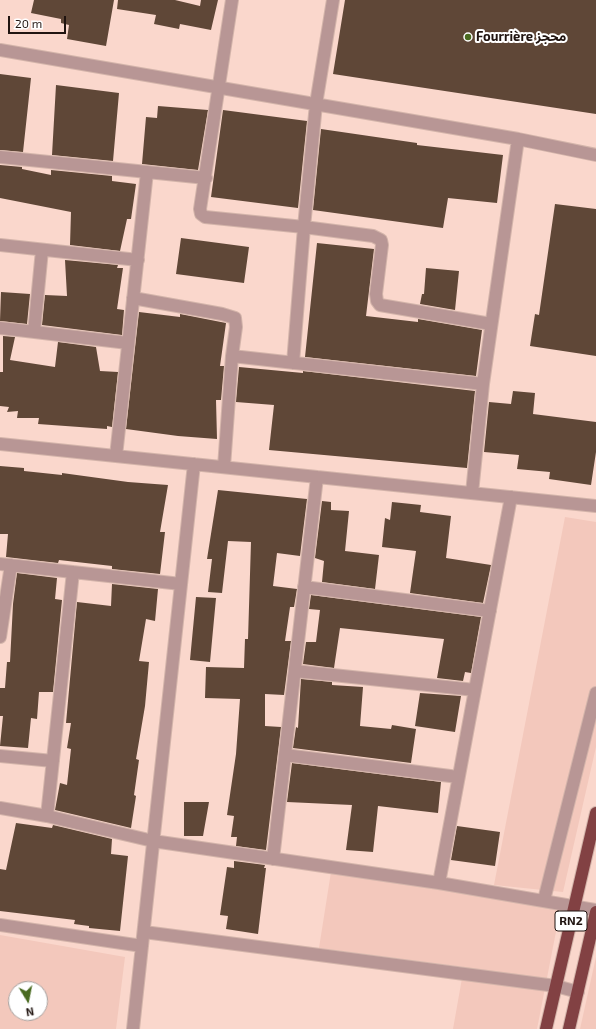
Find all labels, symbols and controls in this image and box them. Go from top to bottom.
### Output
scale bar [10,8,68,34]
text: 20 m [15,16,42,30]
place label: Fourrière محجز [476,29,566,45]
marker: Fourrière محجز [463,32,473,42]
road number: RN2 [555,911,587,931]
north arrow [8,981,48,1021]
text: N [25,1005,35,1019]

